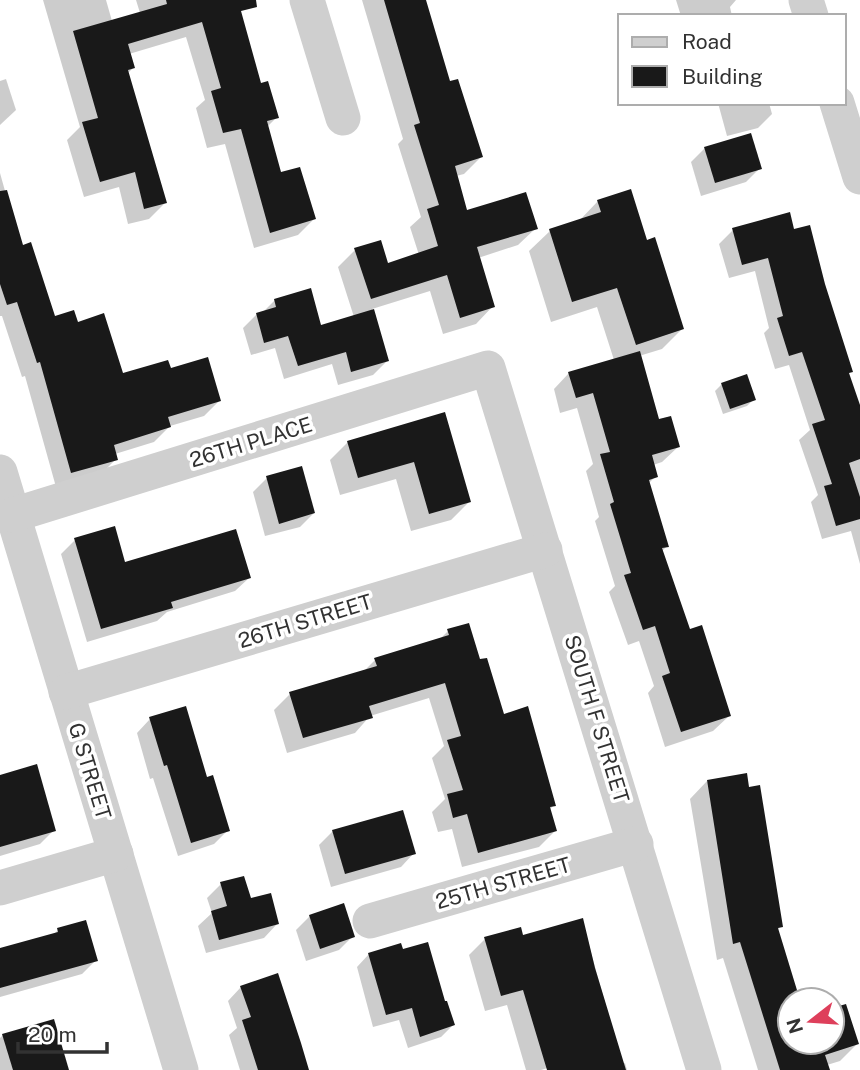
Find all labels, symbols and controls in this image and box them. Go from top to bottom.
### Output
legend [618,14,846,105]
text: Road [682,29,732,54]
text: Building [682,64,763,89]
street label: 26TH PLACE [187,412,315,472]
street label: 26TH STREET [235,589,375,653]
street label: SOUTH F STREET [560,632,634,806]
street label: G STREET [63,720,117,822]
street label: 25TH STREET [433,852,573,914]
north arrow [776,986,846,1056]
scale bar [18,1010,107,1054]
text: N [782,1016,807,1036]
text: 20 m [28,1022,77,1047]

